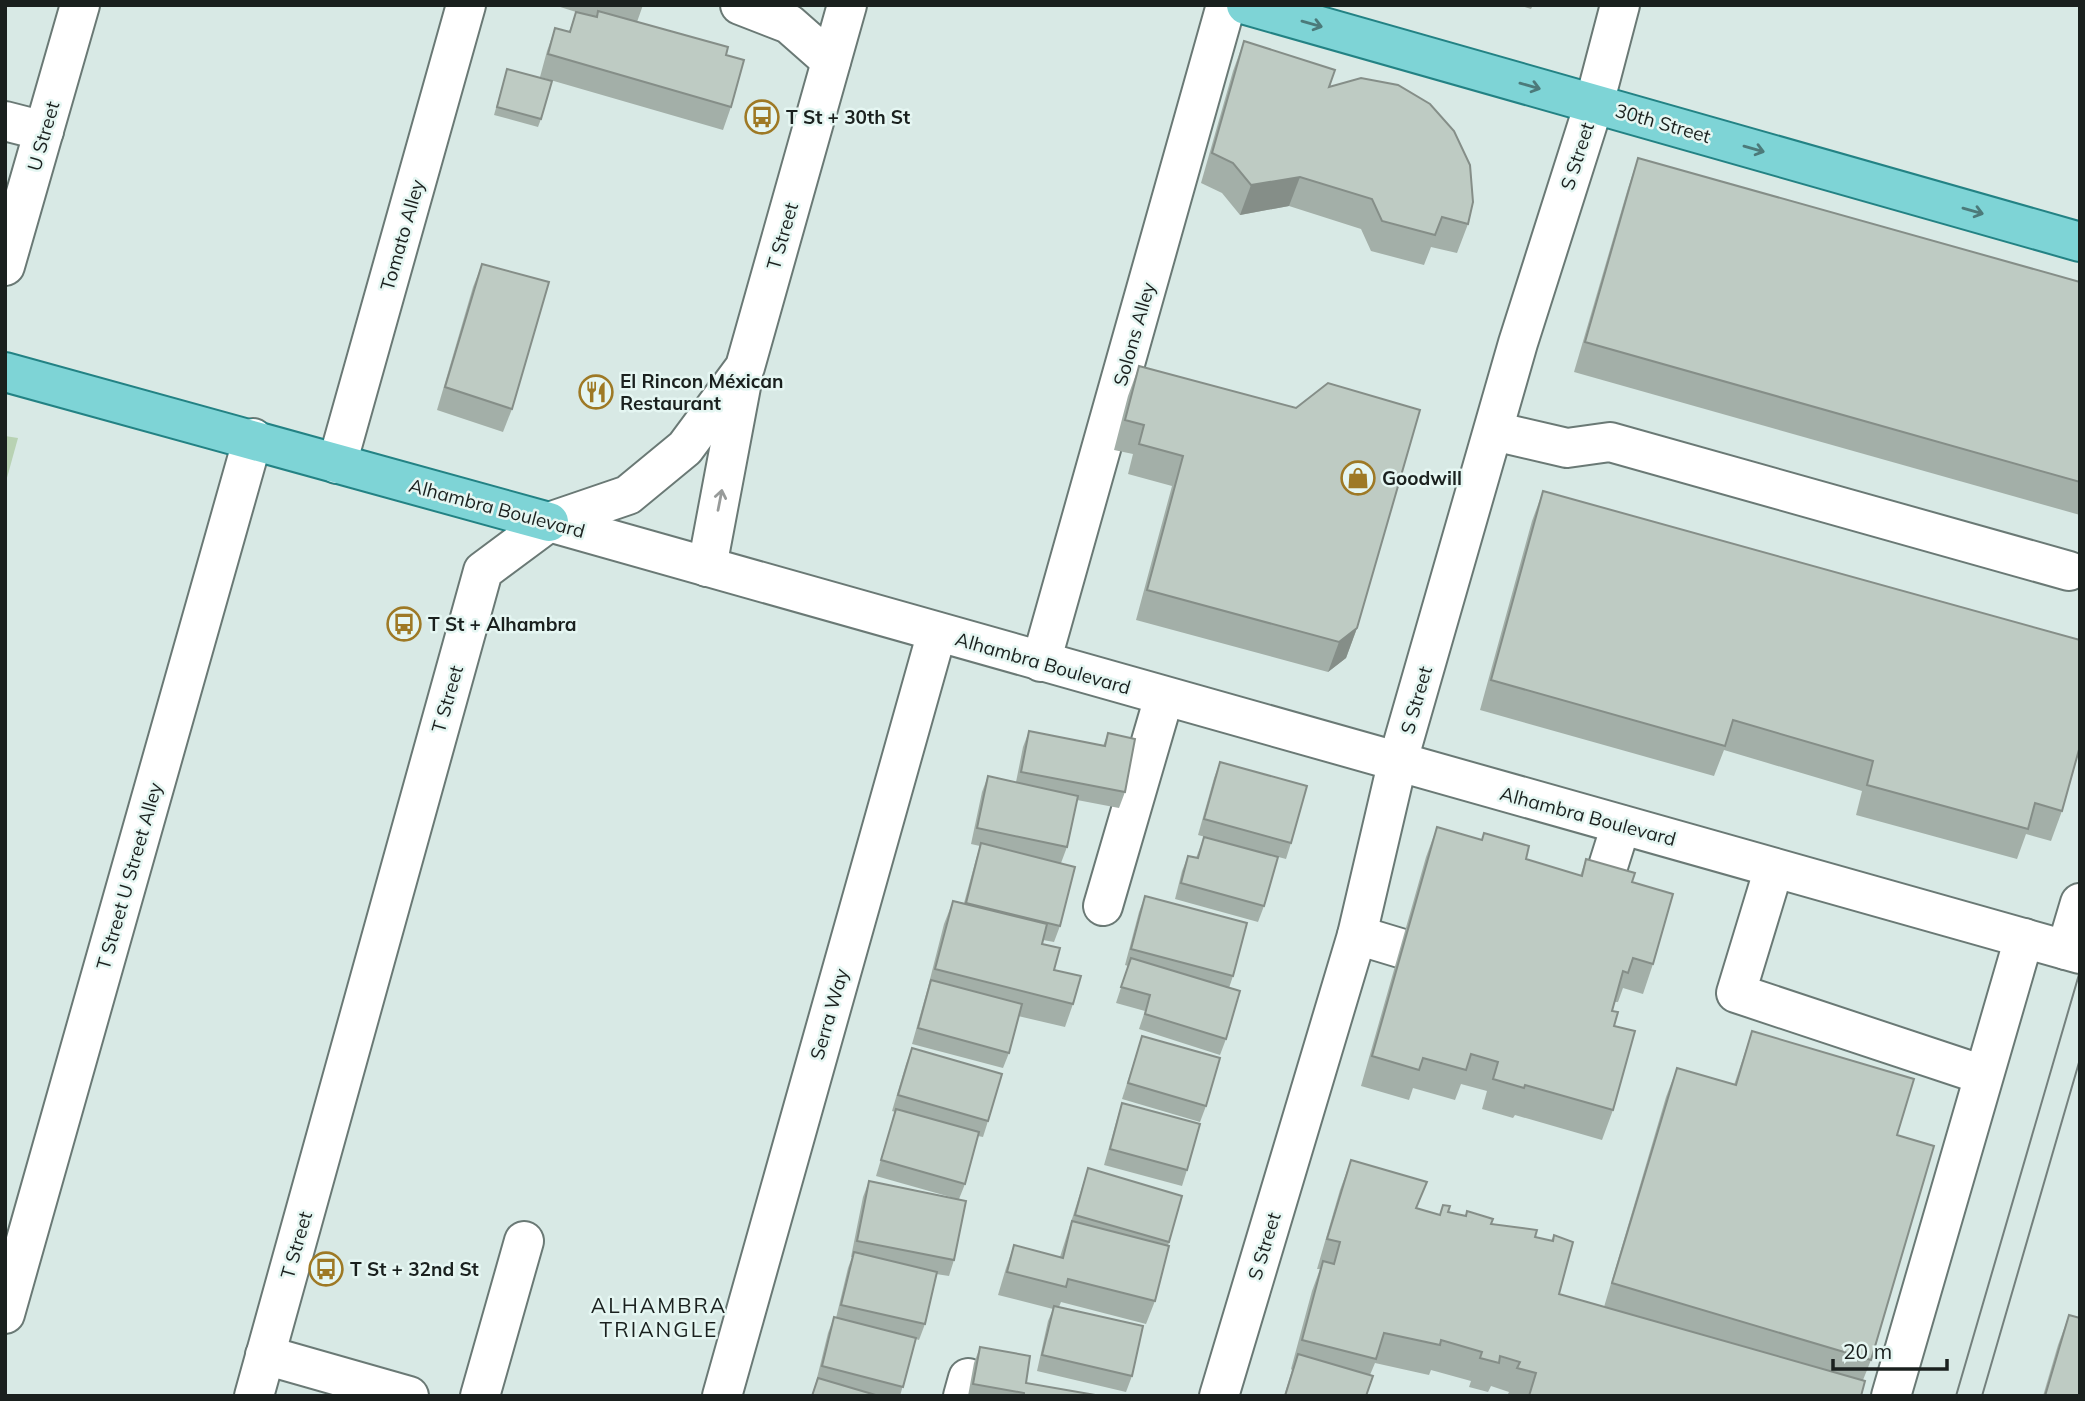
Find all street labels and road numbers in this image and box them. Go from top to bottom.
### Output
street label: U Street [22,98,64,174]
street label: 30th Street [1613,98,1714,148]
street label: S Street [1555,119,1599,193]
street label: Tomato Alley [375,177,429,293]
street label: T Street [761,199,803,272]
street label: Solons Alley [1108,279,1160,389]
street label: Alhambra Boulevard [406,473,588,543]
street label: Alhambra Boulevard [953,626,1133,700]
street label: T Street [426,662,468,735]
street label: S Street [1395,663,1437,737]
street label: T Street U Street Alley [91,780,167,972]
street label: Alhambra Boulevard [1497,781,1679,851]
street label: Serra Way [805,966,853,1062]
street label: T Street [275,1208,317,1281]
street label: S Street [1242,1209,1286,1283]

